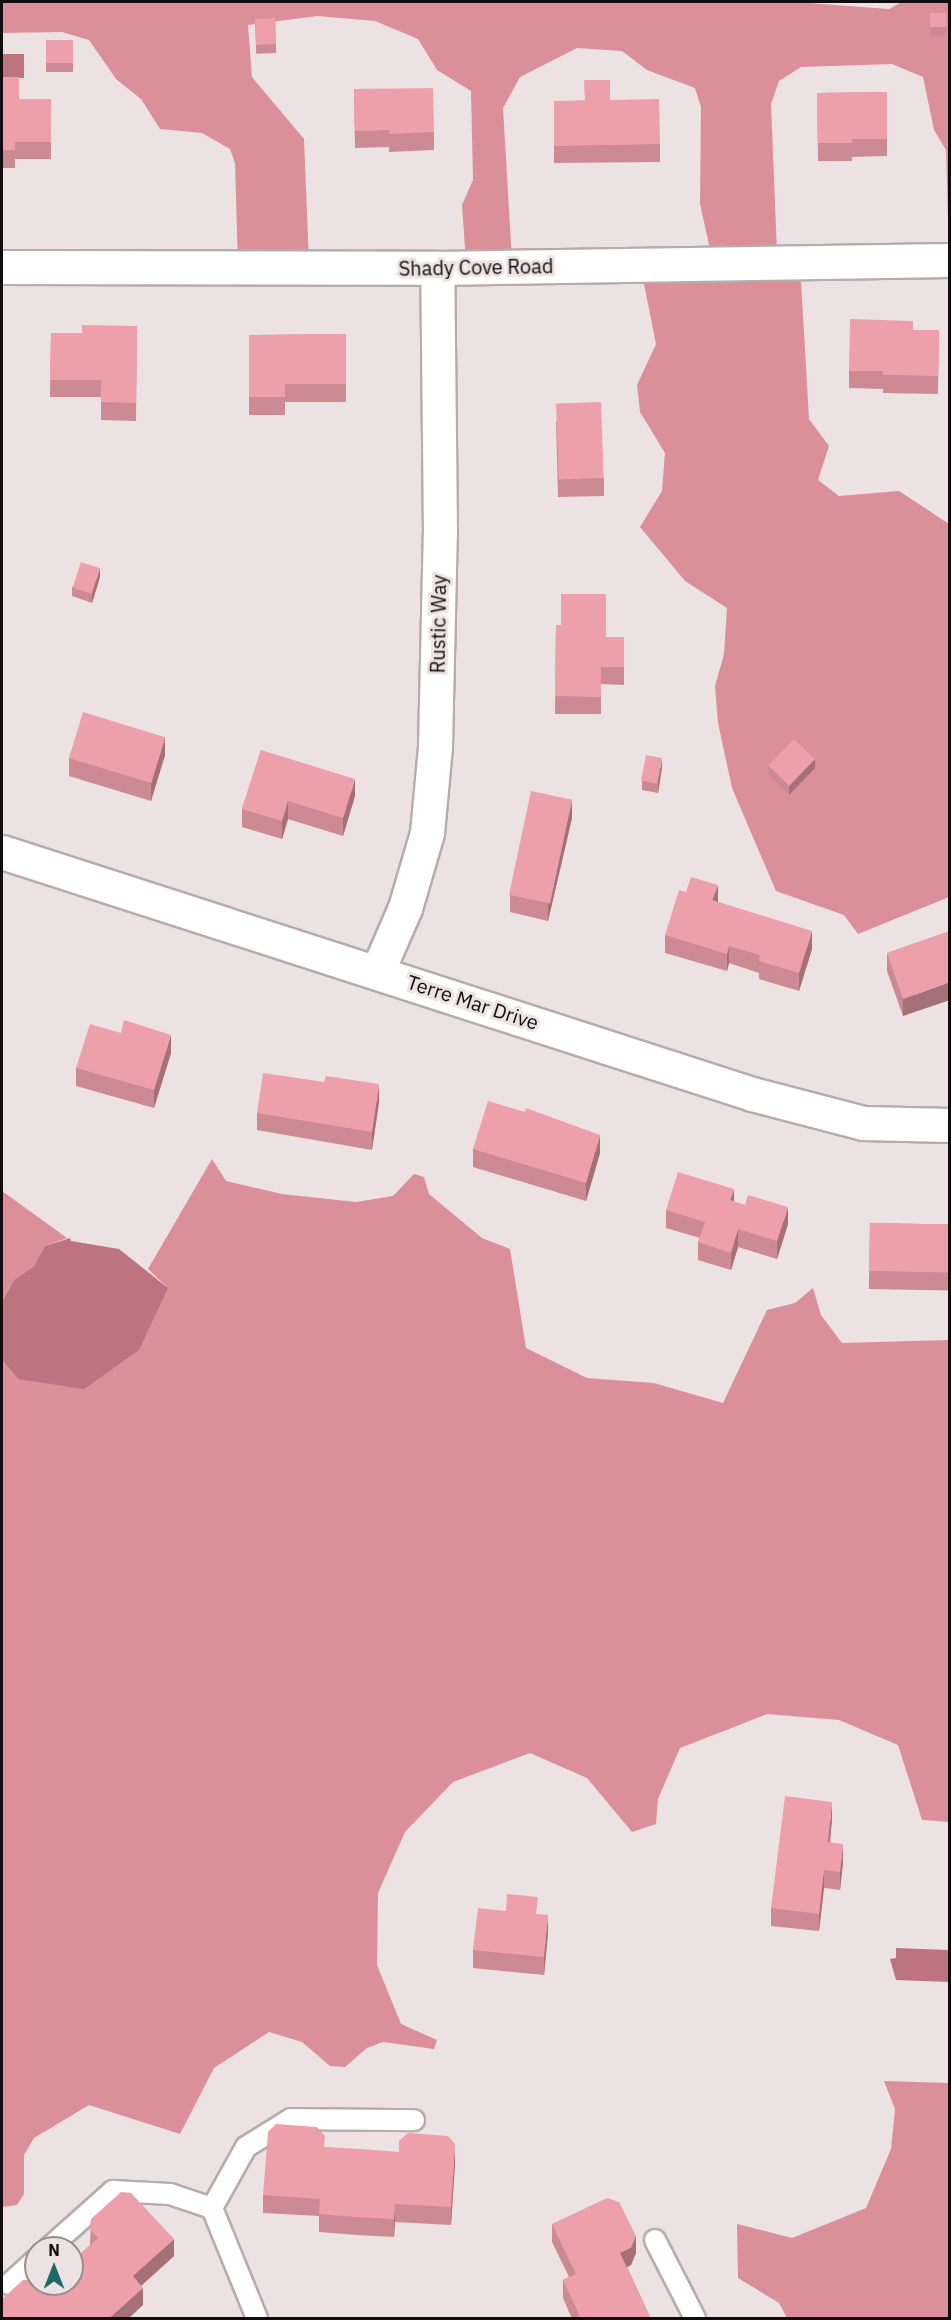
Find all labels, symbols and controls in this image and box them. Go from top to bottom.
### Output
street label: Shady Cove Road [398,254,554,280]
street label: Rustic Way [425,574,451,674]
street label: Terre Mar Drive [404,969,542,1035]
north arrow [24,2236,84,2296]
text: N [48,2240,60,2260]

